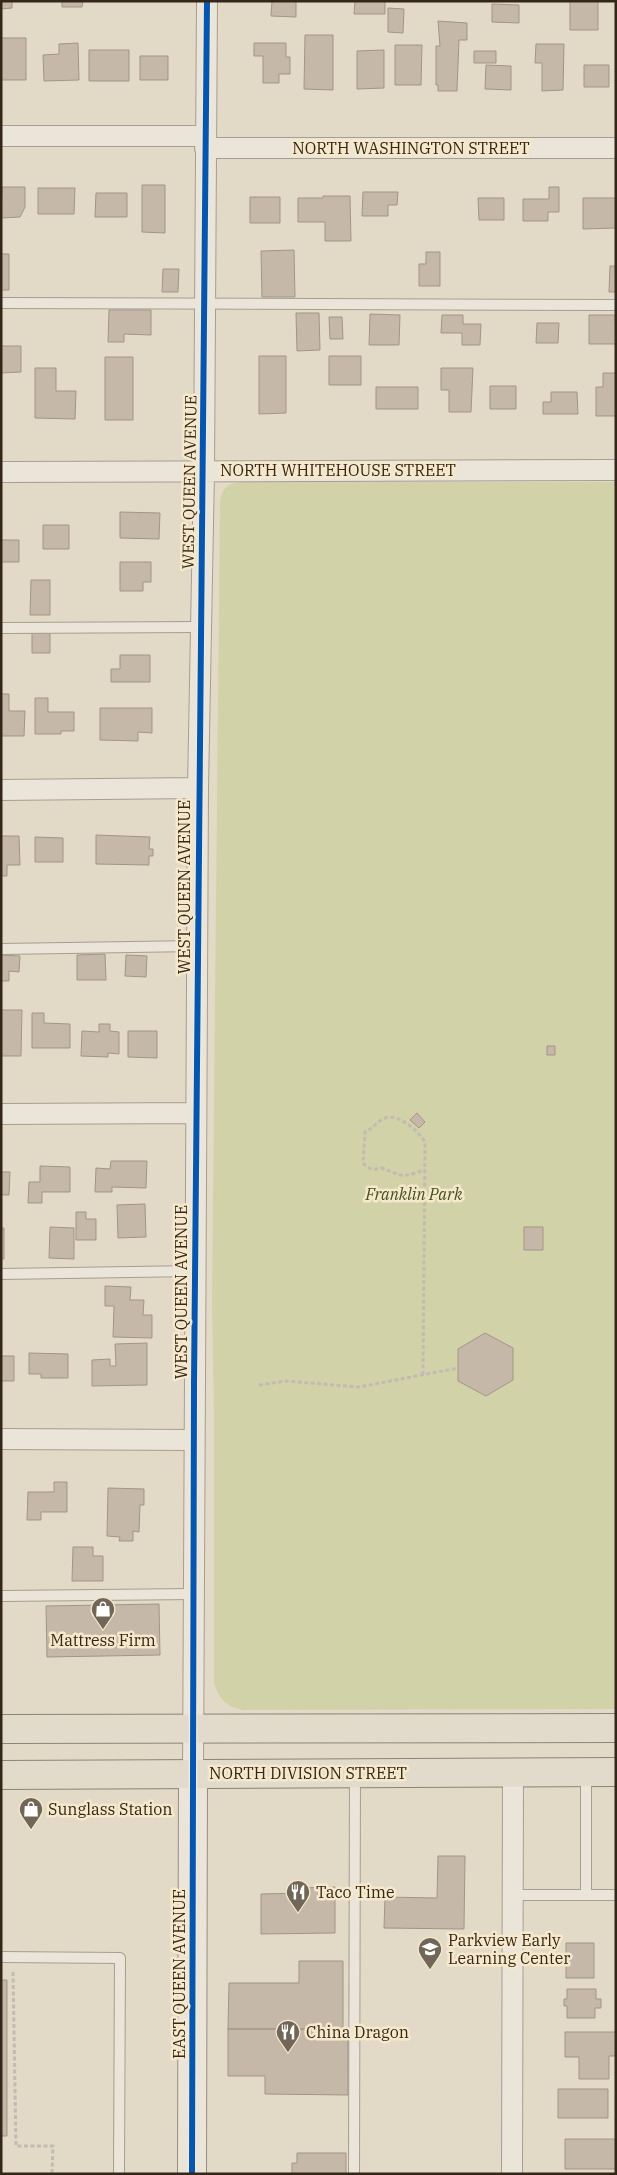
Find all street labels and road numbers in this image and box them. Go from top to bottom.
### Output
street label: NORTH WASHINGTON STREET [292,138,530,158]
street label: WEST QUEEN AVENUE [177,395,201,569]
street label: NORTH WHITEHOUSE STREET [220,460,456,480]
street label: WEST QUEEN AVENUE [174,800,194,974]
street label: WEST QUEEN AVENUE [171,1205,191,1379]
street label: NORTH DIVISION STREET [209,1763,407,1783]
street label: EAST QUEEN AVENUE [169,1889,189,2059]

